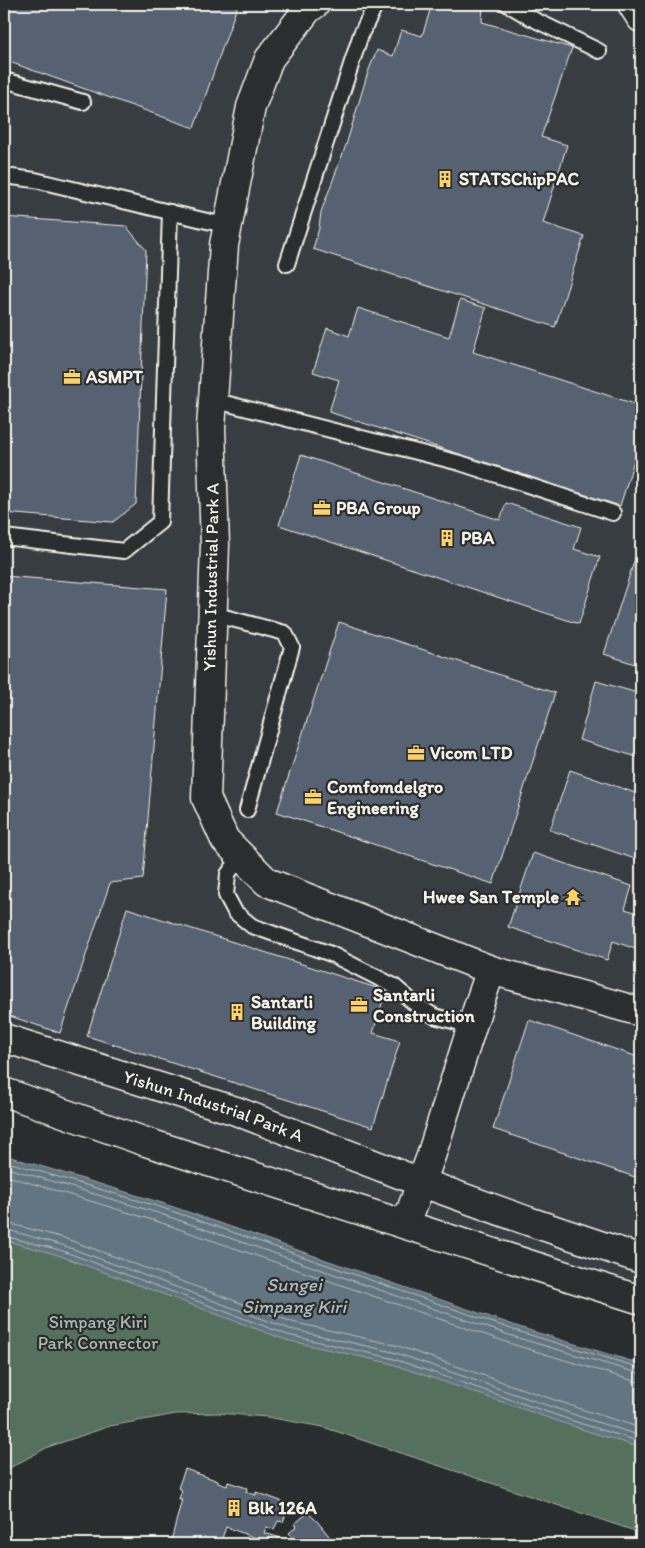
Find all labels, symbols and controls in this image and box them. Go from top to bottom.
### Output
place label: STATSChipPAC [459,168,580,190]
building icon: STATSChipPAC [435,169,455,189]
place label: ASMPT [85,366,144,388]
office icon: ASMPT [62,367,82,387]
street label: Yishun Industrial Park A [198,482,224,671]
place label: PBA Group [336,497,421,519]
office icon: PBA Group [312,498,332,518]
place label: PBA [461,527,495,549]
building icon: PBA [437,528,457,548]
place label: Vicom LTD [430,742,513,764]
office icon: Vicom LTD [406,743,426,763]
place label: Comfomdelgro Engineering [327,776,443,819]
office icon: Comfomdelgro Engineering [303,787,323,807]
place label: Hwee San Temple [423,886,559,908]
temple icon: Hwee San Temple [563,887,583,907]
place label: Santarli Construction [373,984,475,1027]
place label: Santarli Building [251,991,317,1034]
office icon: Santarli Construction [349,995,369,1015]
building icon: Santarli Building [227,1002,247,1022]
street label: Yishun Industrial Park A [121,1065,307,1147]
water label: Sungei Simpang Kiri [242,1273,348,1318]
park label: Simpang Kiri Park Connector [38,1311,159,1354]
place label: Blk 126A [248,1497,317,1519]
building icon: Blk 126A [224,1498,244,1518]

